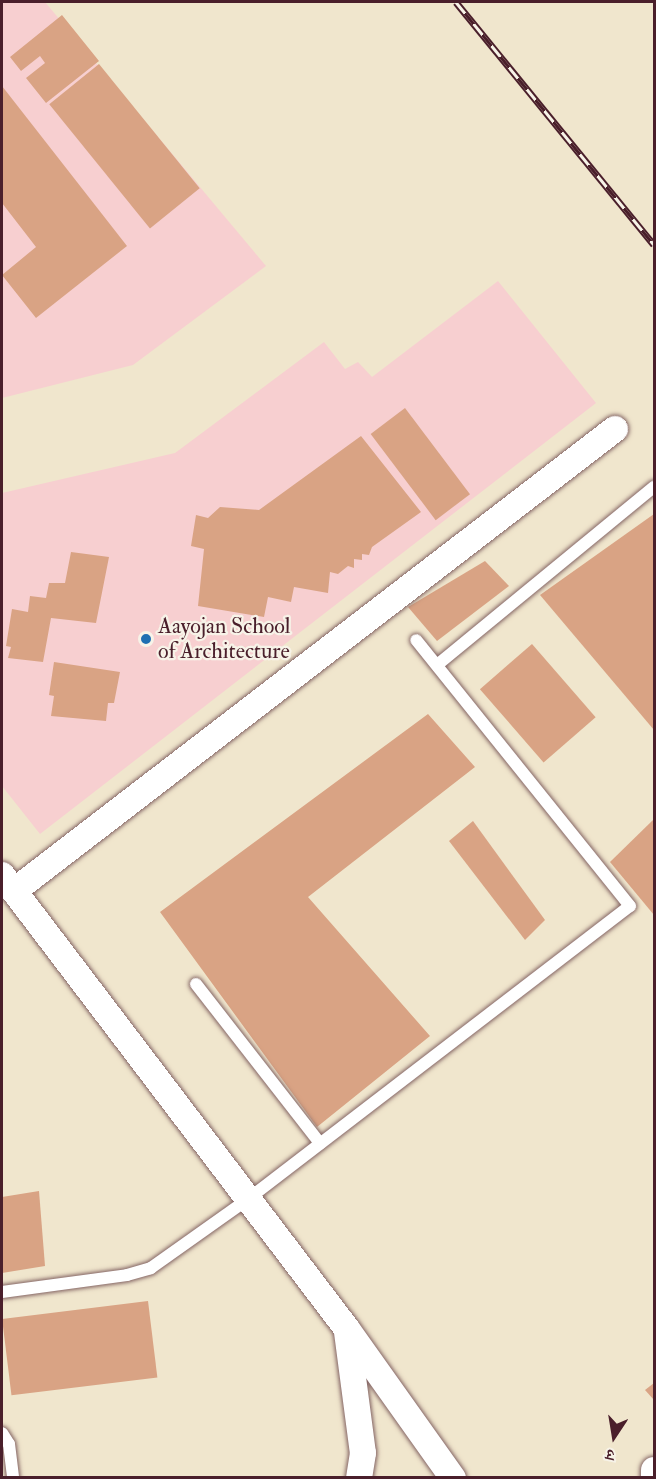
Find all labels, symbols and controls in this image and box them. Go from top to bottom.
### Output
place label: Aayojan School of Architecture [158,613,290,664]
marker: Aayojan School of Architecture [139,632,153,646]
north arrow [584,1407,644,1467]
text: उ [604,1444,616,1465]

